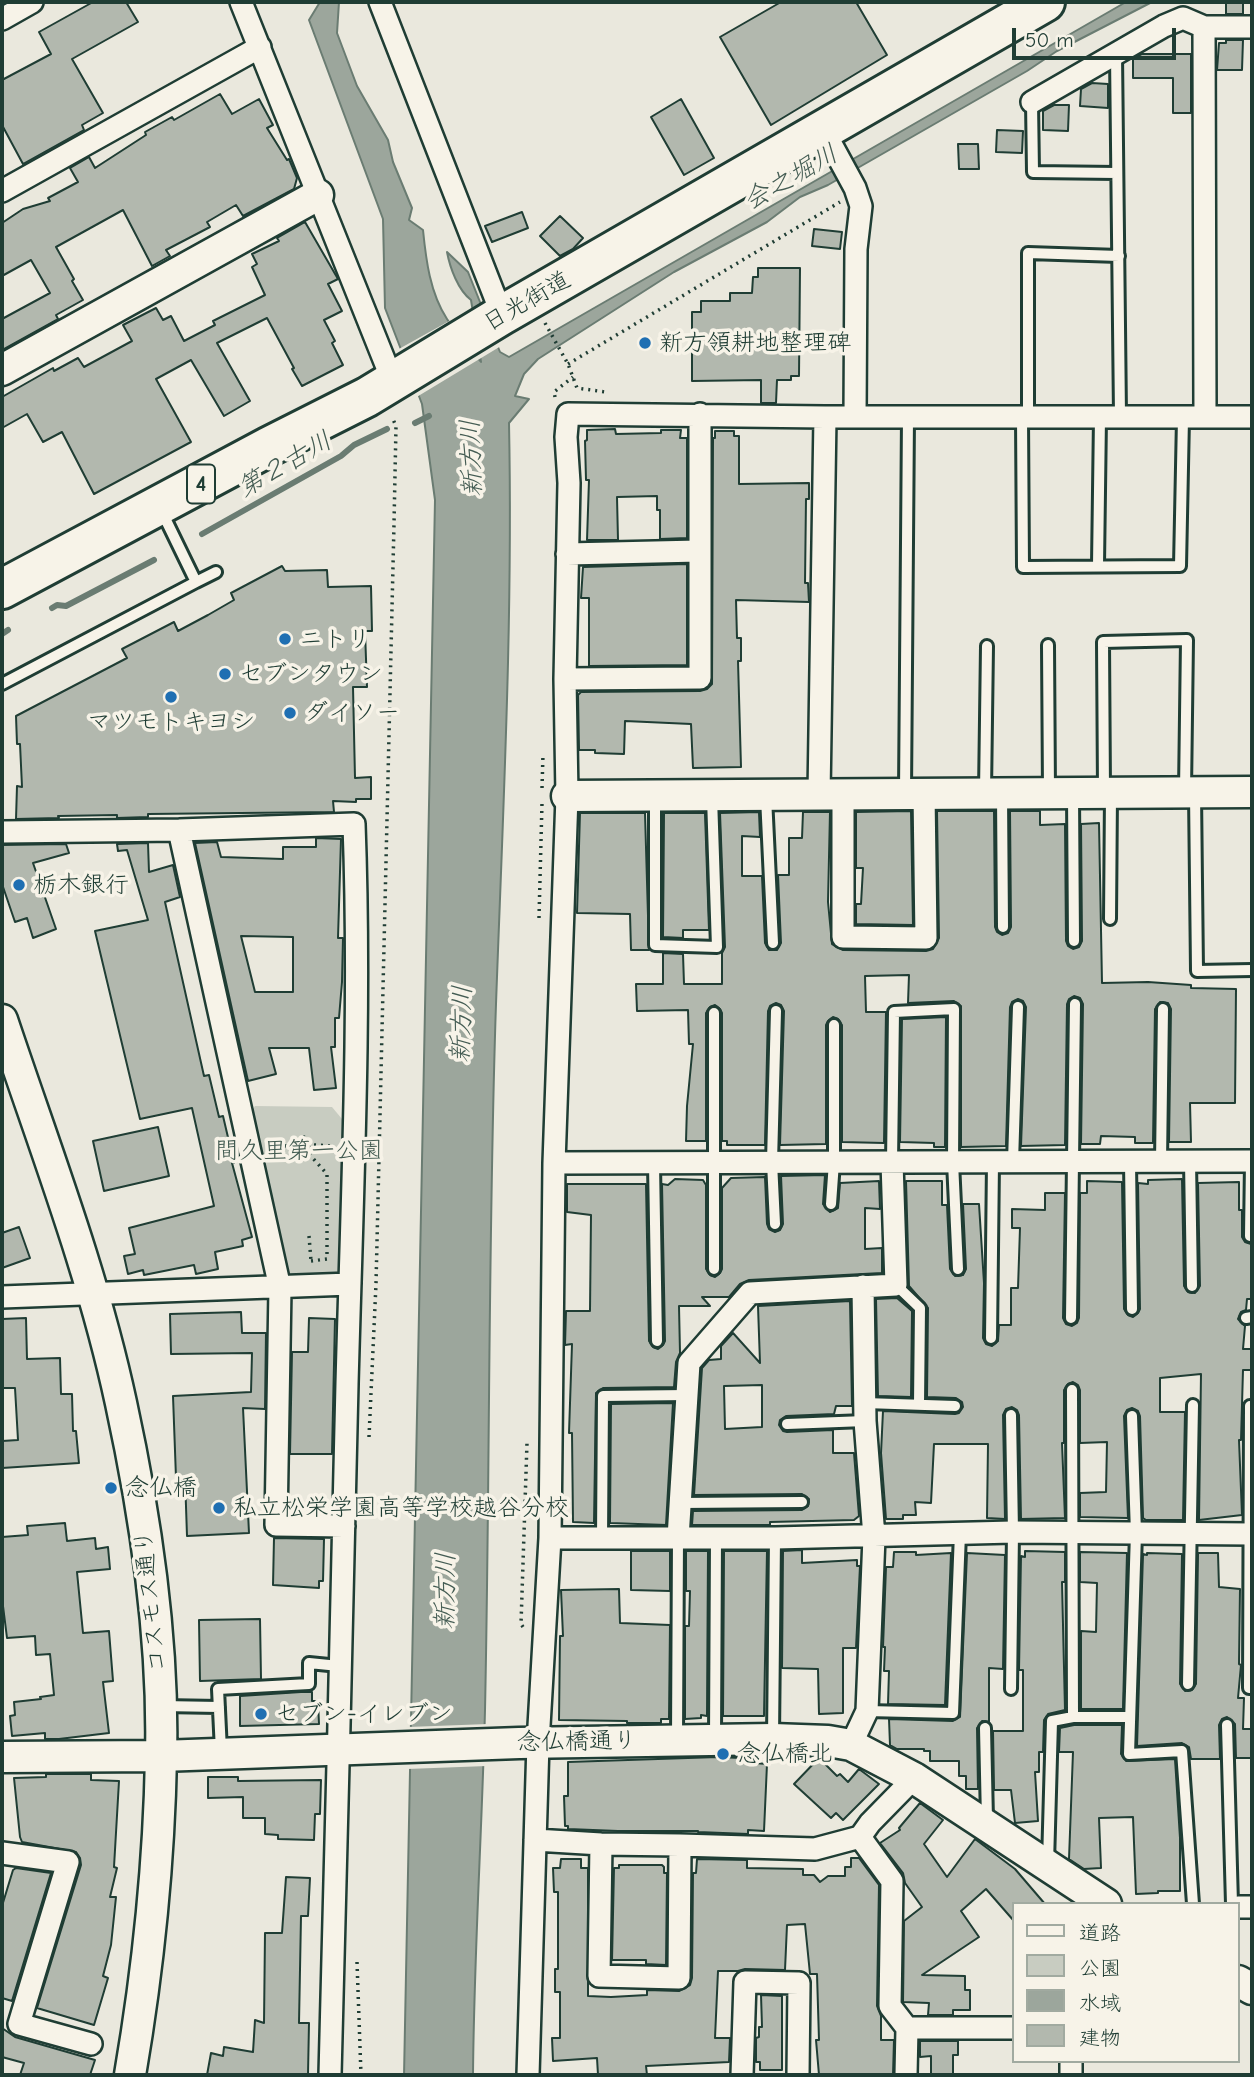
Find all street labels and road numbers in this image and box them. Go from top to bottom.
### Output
street label: 日光街道 [478,266,576,338]
road number: 4 [187,464,215,504]
street label: コスモス通り [129,1528,173,1674]
street label: 念仏橋通り [517,1727,637,1757]

